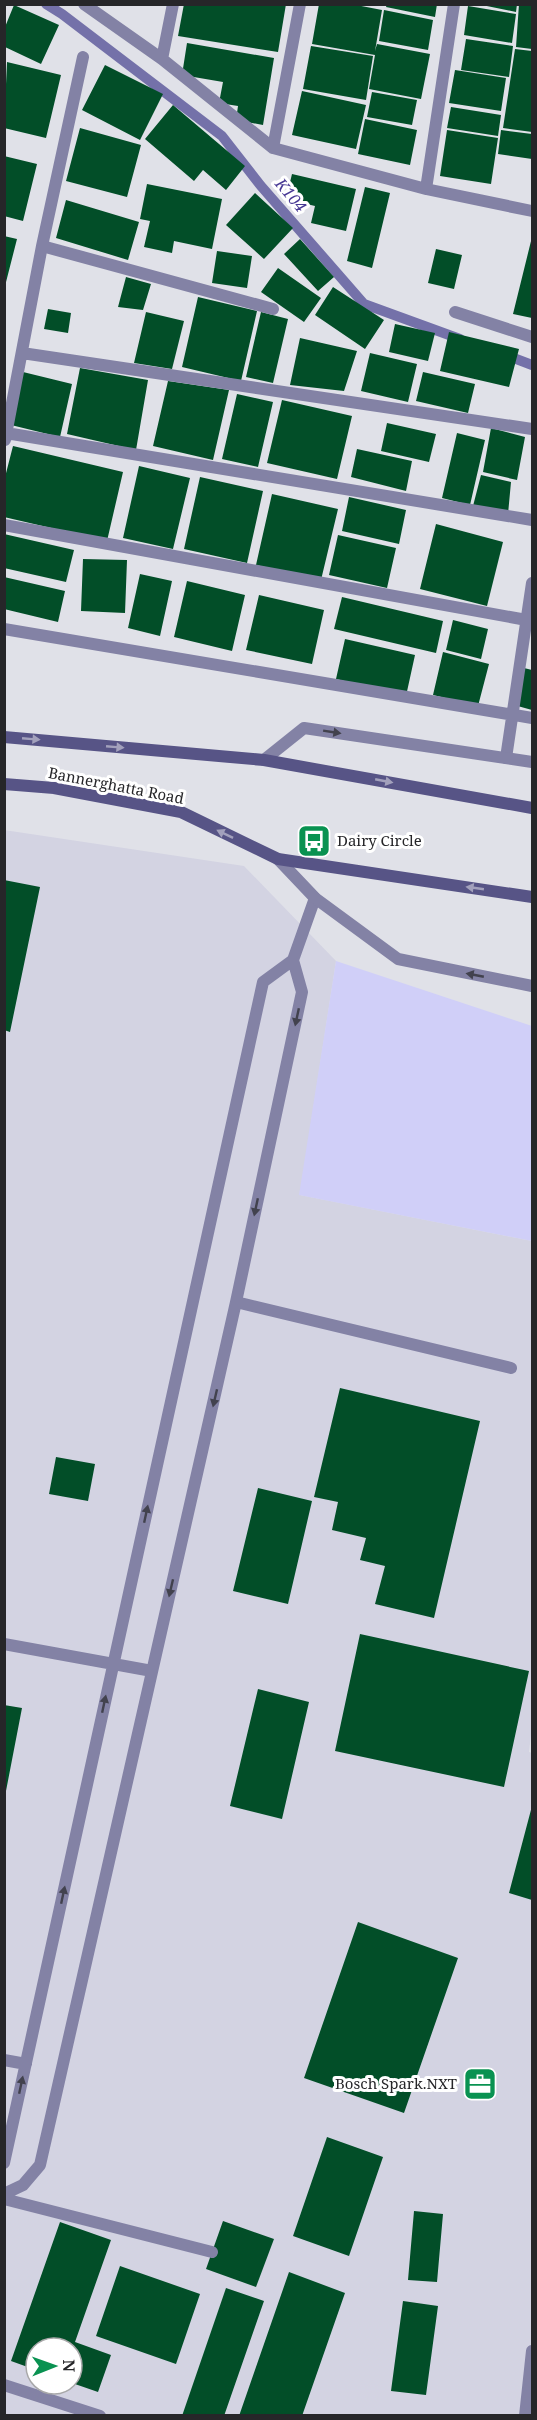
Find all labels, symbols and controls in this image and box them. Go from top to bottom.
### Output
water label: K104 [270,173,312,217]
one-way arrow [322,727,341,736]
one-way arrow [21,734,40,744]
one-way arrow [106,742,125,752]
street label: Bannerghatta Road [47,762,186,808]
one-way arrow [374,777,393,786]
bus stop icon: Dairy Circle [296,823,332,859]
one-way arrow [217,829,234,838]
place label: Dairy Circle [337,830,422,850]
one-way arrow [465,884,484,893]
one-way arrow [465,970,484,979]
one-way arrow [291,1007,301,1026]
one-way arrow [251,1198,261,1217]
one-way arrow [209,1389,219,1407]
one-way arrow [142,1504,151,1523]
one-way arrow [166,1579,176,1597]
one-way arrow [100,1695,110,1714]
one-way arrow [59,1885,68,1904]
office icon: Bosch Spark.NXT [462,2066,498,2102]
place label: Bosch Spark.NXT [335,2073,457,2093]
one-way arrow [17,2076,27,2095]
north arrow [24,2336,84,2396]
text: N [58,2359,80,2373]

